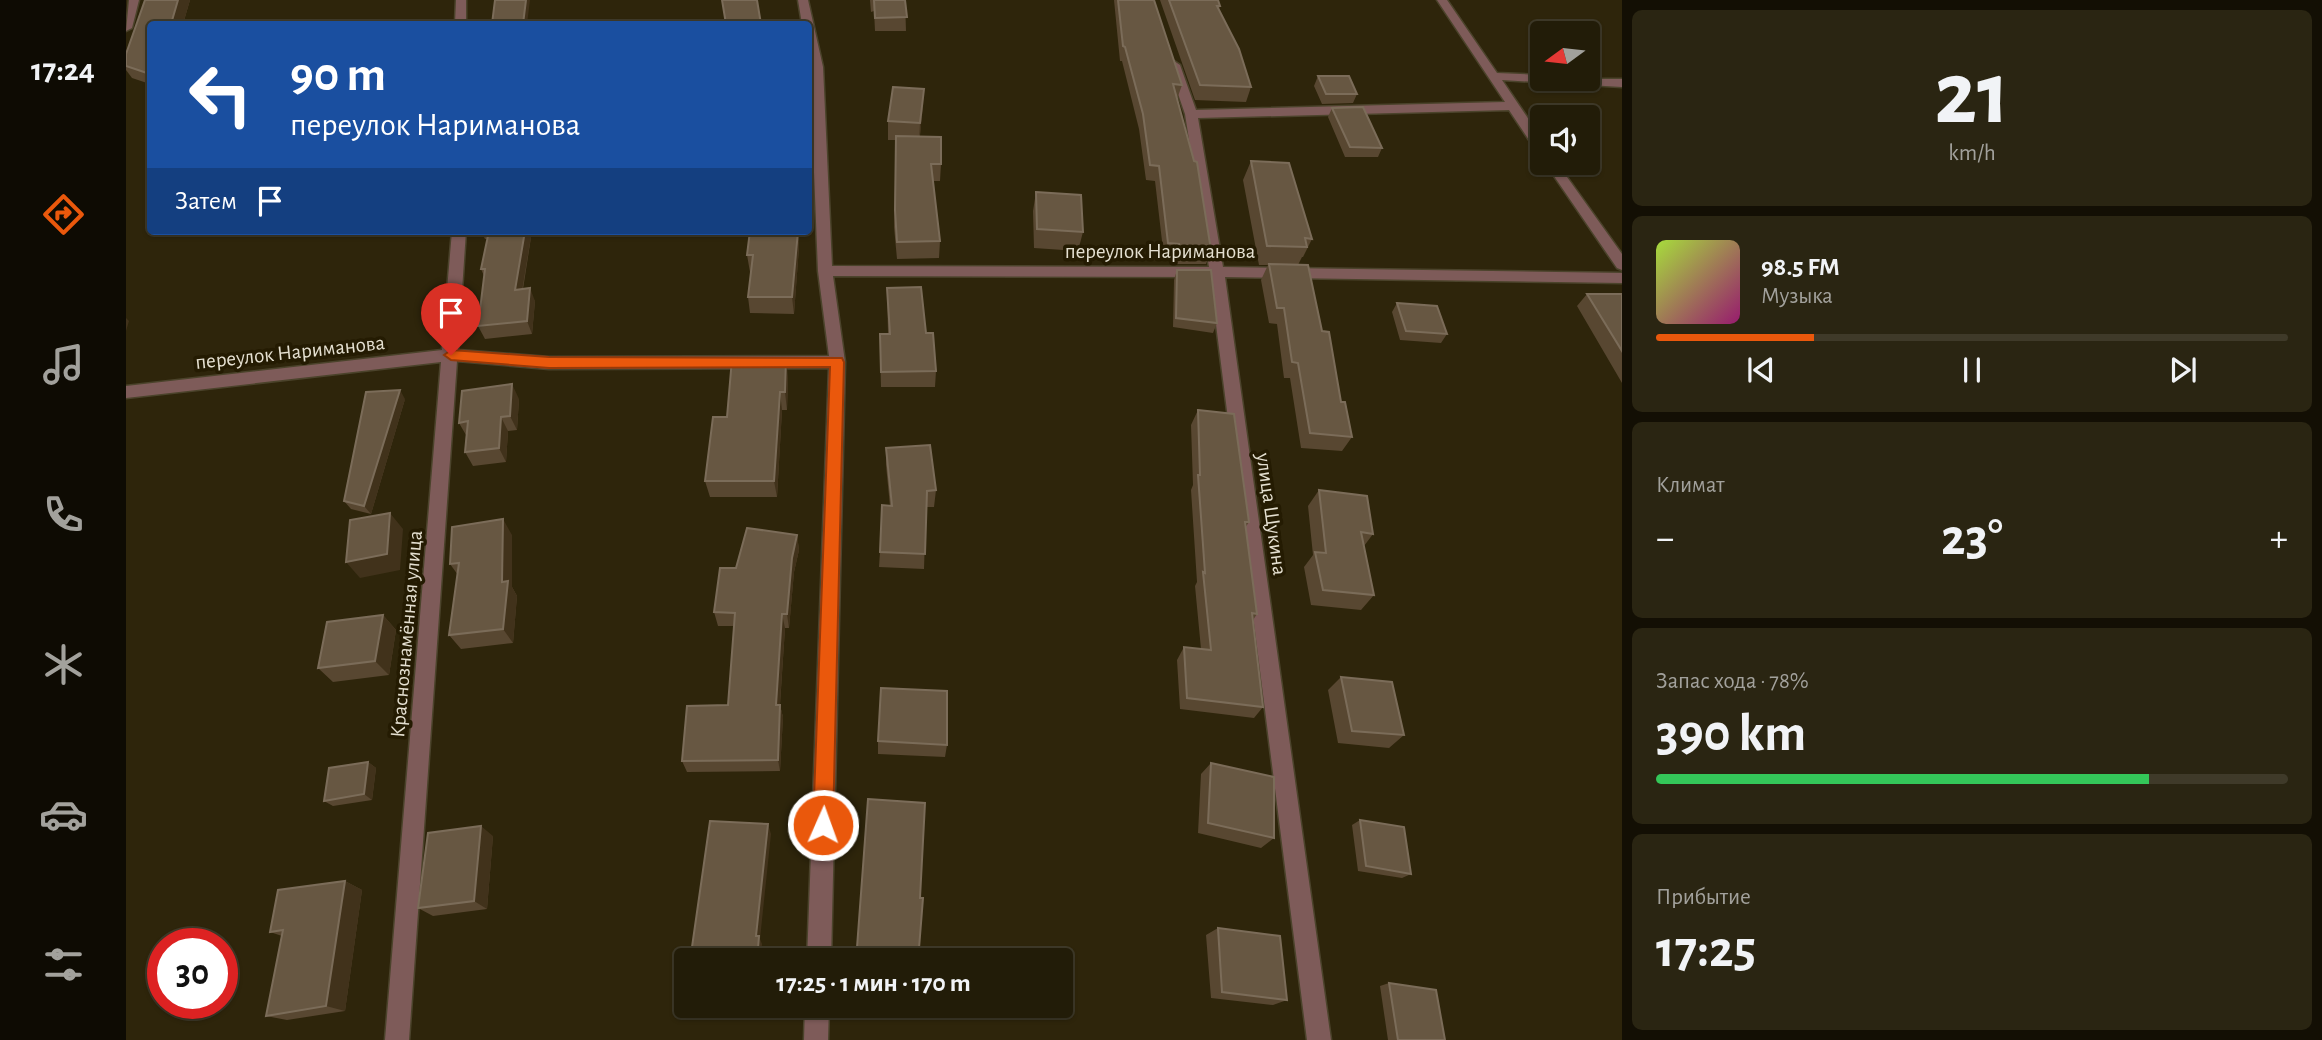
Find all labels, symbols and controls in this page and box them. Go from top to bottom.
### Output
north arrow [1530,21,1600,91]
map controls [1530,21,1600,175]
icon: left [175,49,266,140]
text: 21 [1934,49,2010,140]
text: 90 m [290,51,386,100]
text: 17:24 [31,54,95,86]
button: sound [1530,105,1600,175]
text: переулок Нариманова [290,109,580,141]
text: km/h [1948,142,1996,165]
icon: arrive [251,182,289,220]
text: Затем [175,188,237,214]
icon: directions [39,190,88,239]
street label: переулок Нариманова [1065,241,1256,262]
text: 98.5 FM [1761,254,1840,280]
pin [421,283,481,355]
text: Музыка [1761,285,1833,308]
icon: arrive [432,294,470,332]
street label: переулок Нариманова [194,332,386,373]
icon: music [39,340,88,389]
icon: previous [1742,351,1780,389]
icon: pause [1953,351,1991,389]
icon: next [2164,351,2202,389]
street label: улица Щукина [1252,451,1291,577]
text: Климат [1656,474,1725,497]
icon: phone [39,490,88,539]
text: 23° [1941,512,2003,564]
text: − [1656,520,1674,558]
text: + [2270,520,2288,558]
street label: Краснознамённая улица [387,529,426,739]
icon: climate [39,640,88,689]
text: Запас хода · 78% [1656,670,1809,693]
text: 390 km [1656,708,1806,760]
position arrow [786,788,860,862]
icon: car [39,790,88,839]
text: Прибытие [1656,886,1751,909]
text: 17:25 [1656,924,1756,976]
speed limit sign: 30 [147,928,238,1019]
icon: filters [39,940,88,989]
text: 17:25 · 1 мин · 170 m [776,970,971,996]

